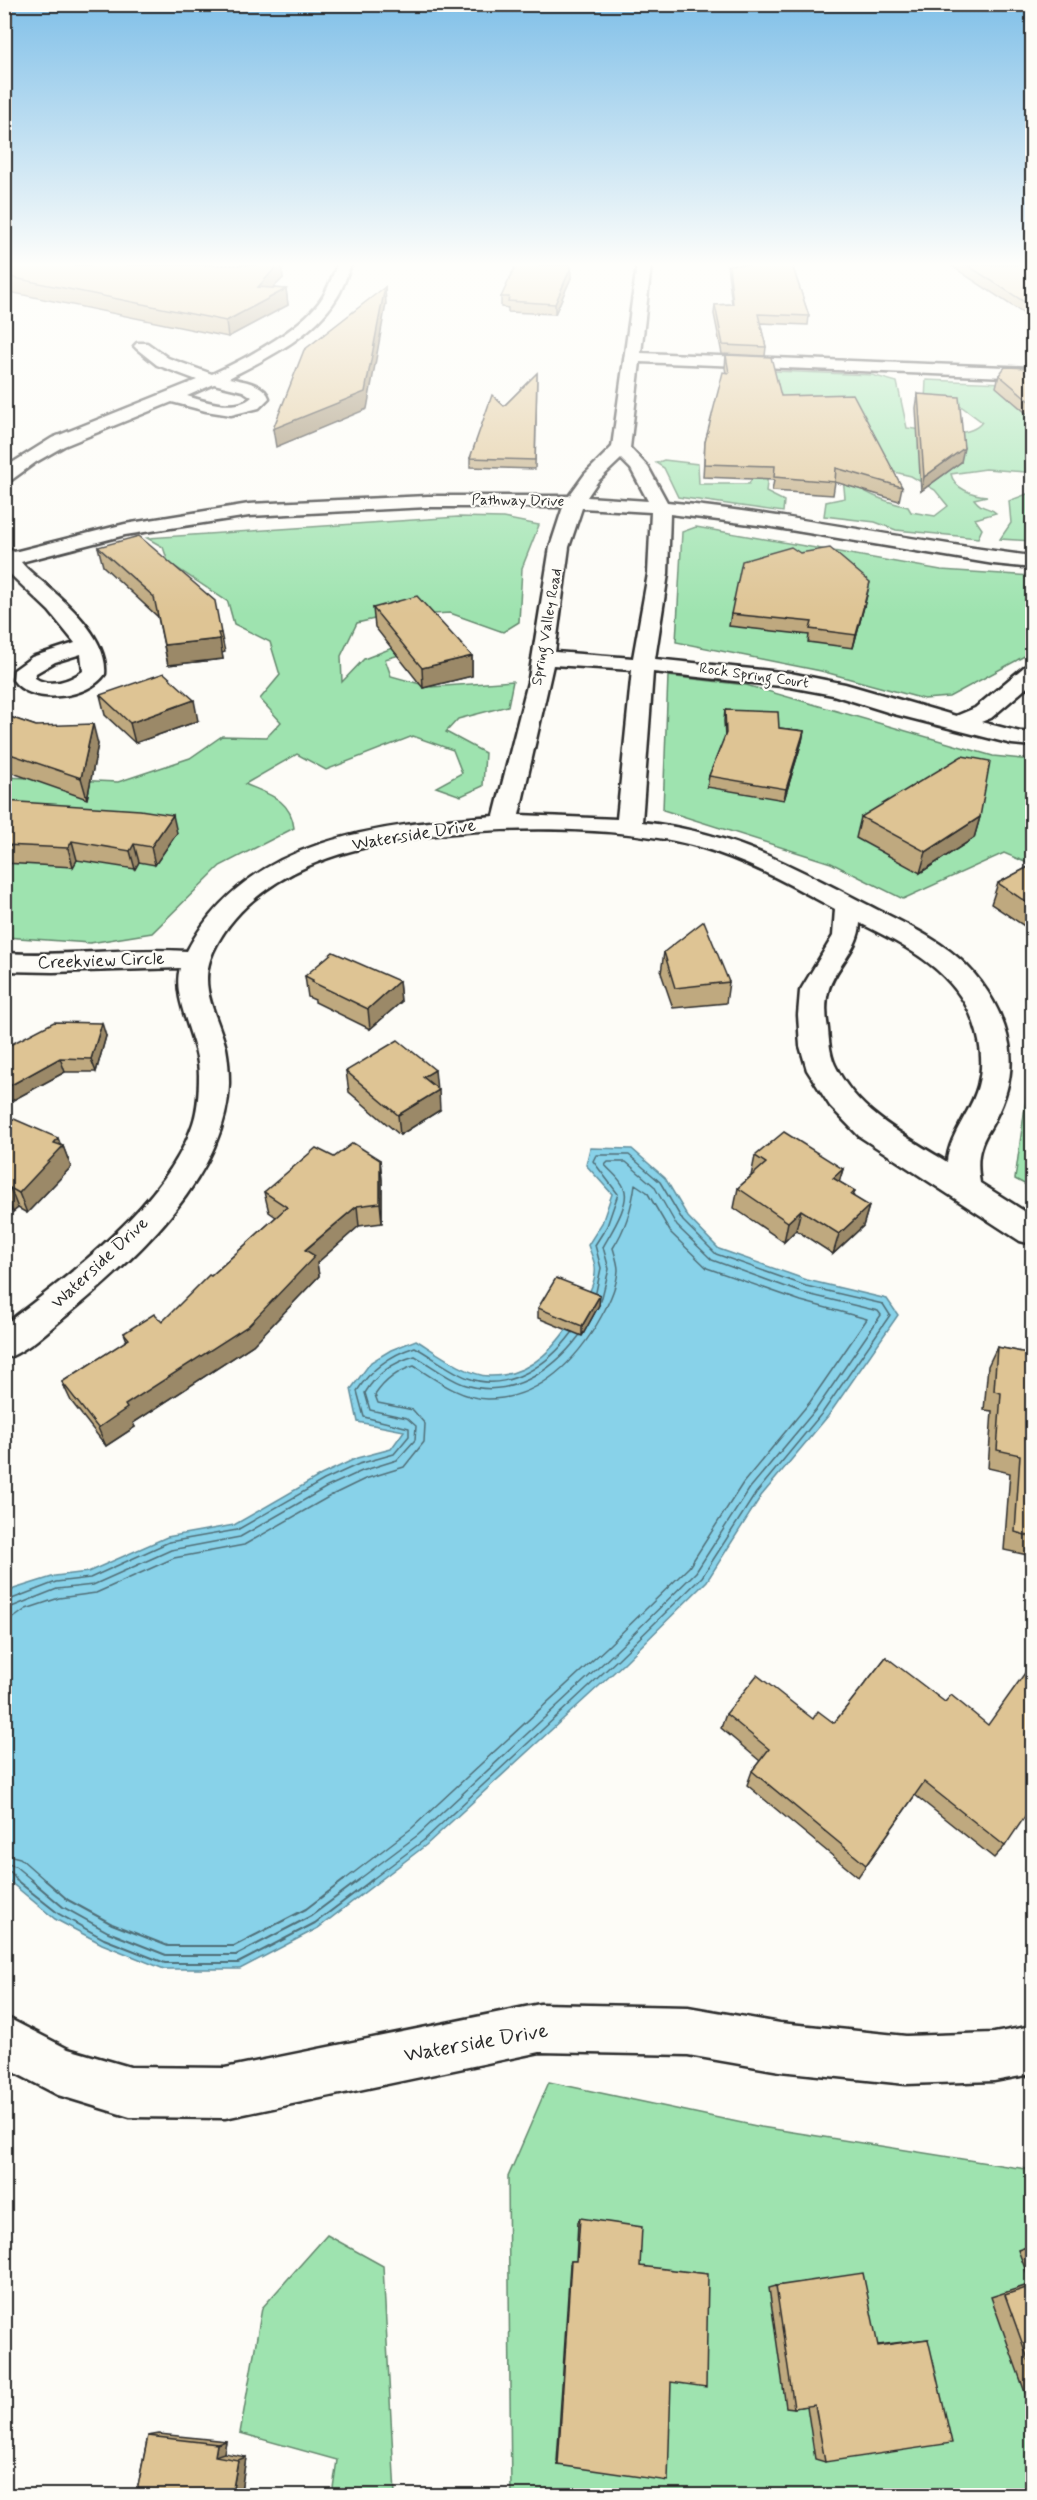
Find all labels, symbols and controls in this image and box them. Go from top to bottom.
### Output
street label: Pathway Drive [471,490,565,512]
street label: Spring Valley Road [527,567,568,687]
street label: Rock Spring Court [698,658,810,695]
street label: Waterside Drive [350,813,478,857]
street label: Creekview Circle [37,947,165,975]
street label: Waterside Drive [46,1212,154,1314]
street label: Waterside Drive [402,2017,550,2069]

